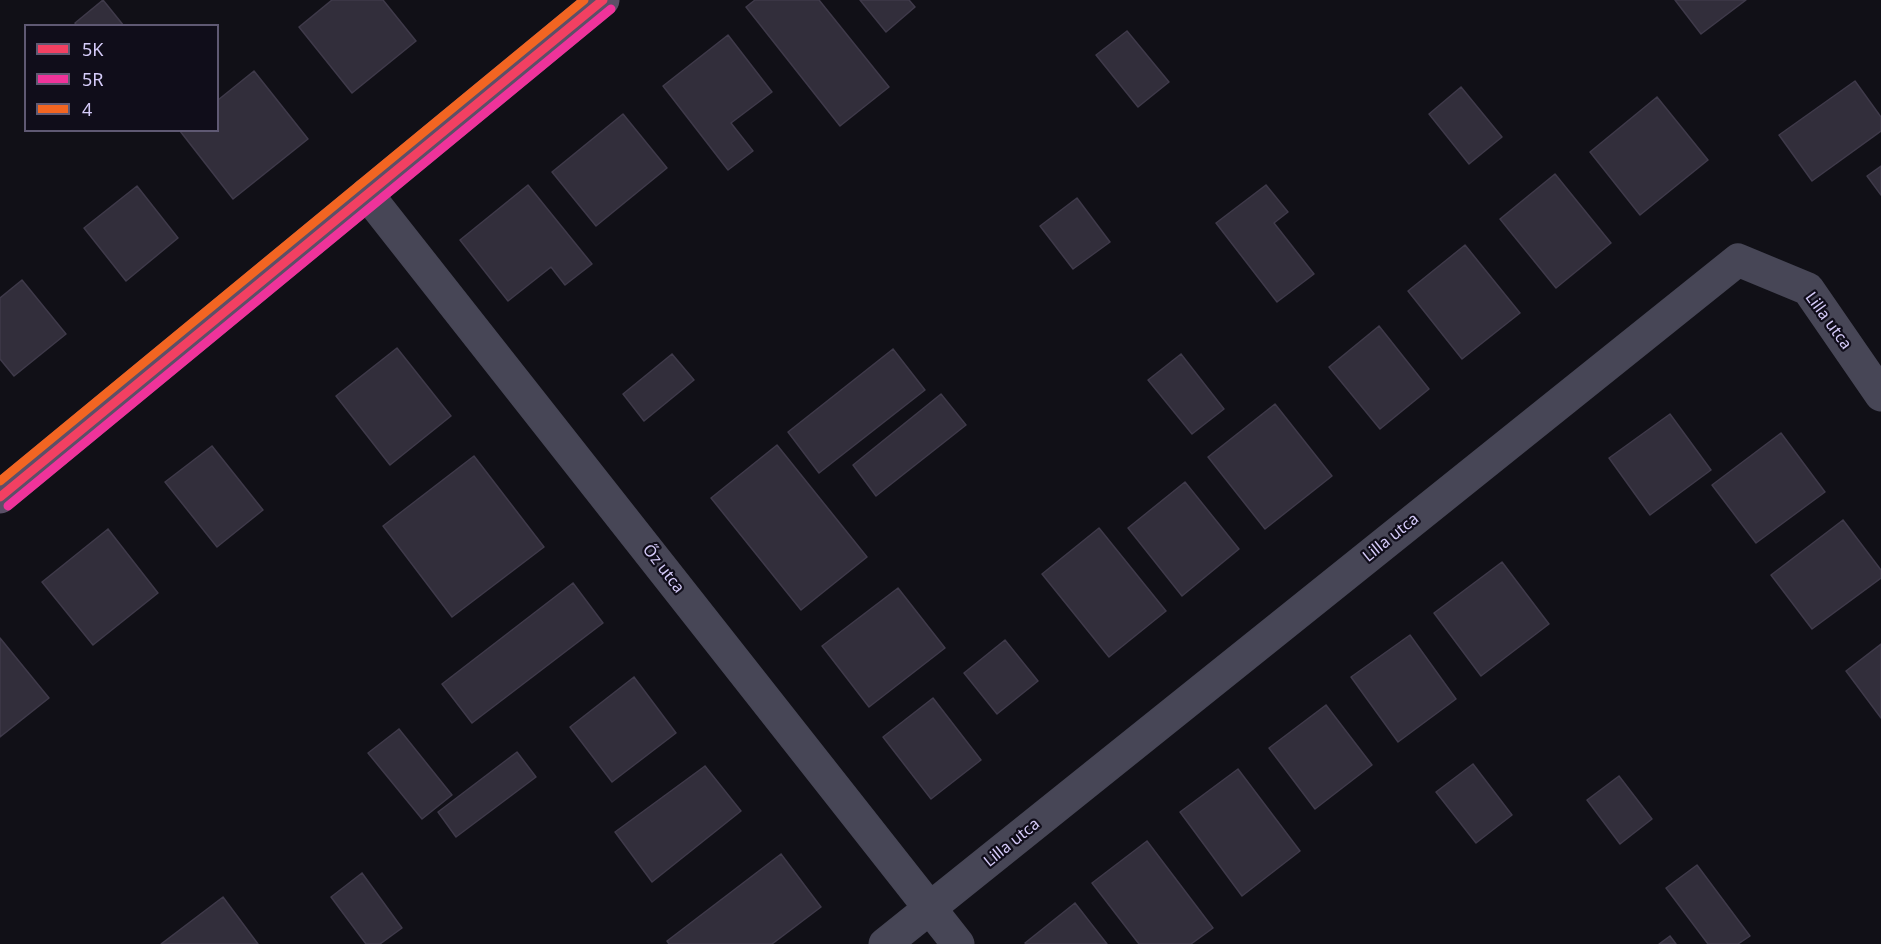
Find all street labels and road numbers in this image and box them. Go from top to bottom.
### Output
street label: Lilla utca [1801,289,1855,353]
street label: Lilla utca [1359,510,1423,566]
street label: Őz utca [638,541,688,597]
street label: Lilla utca [980,815,1044,871]

